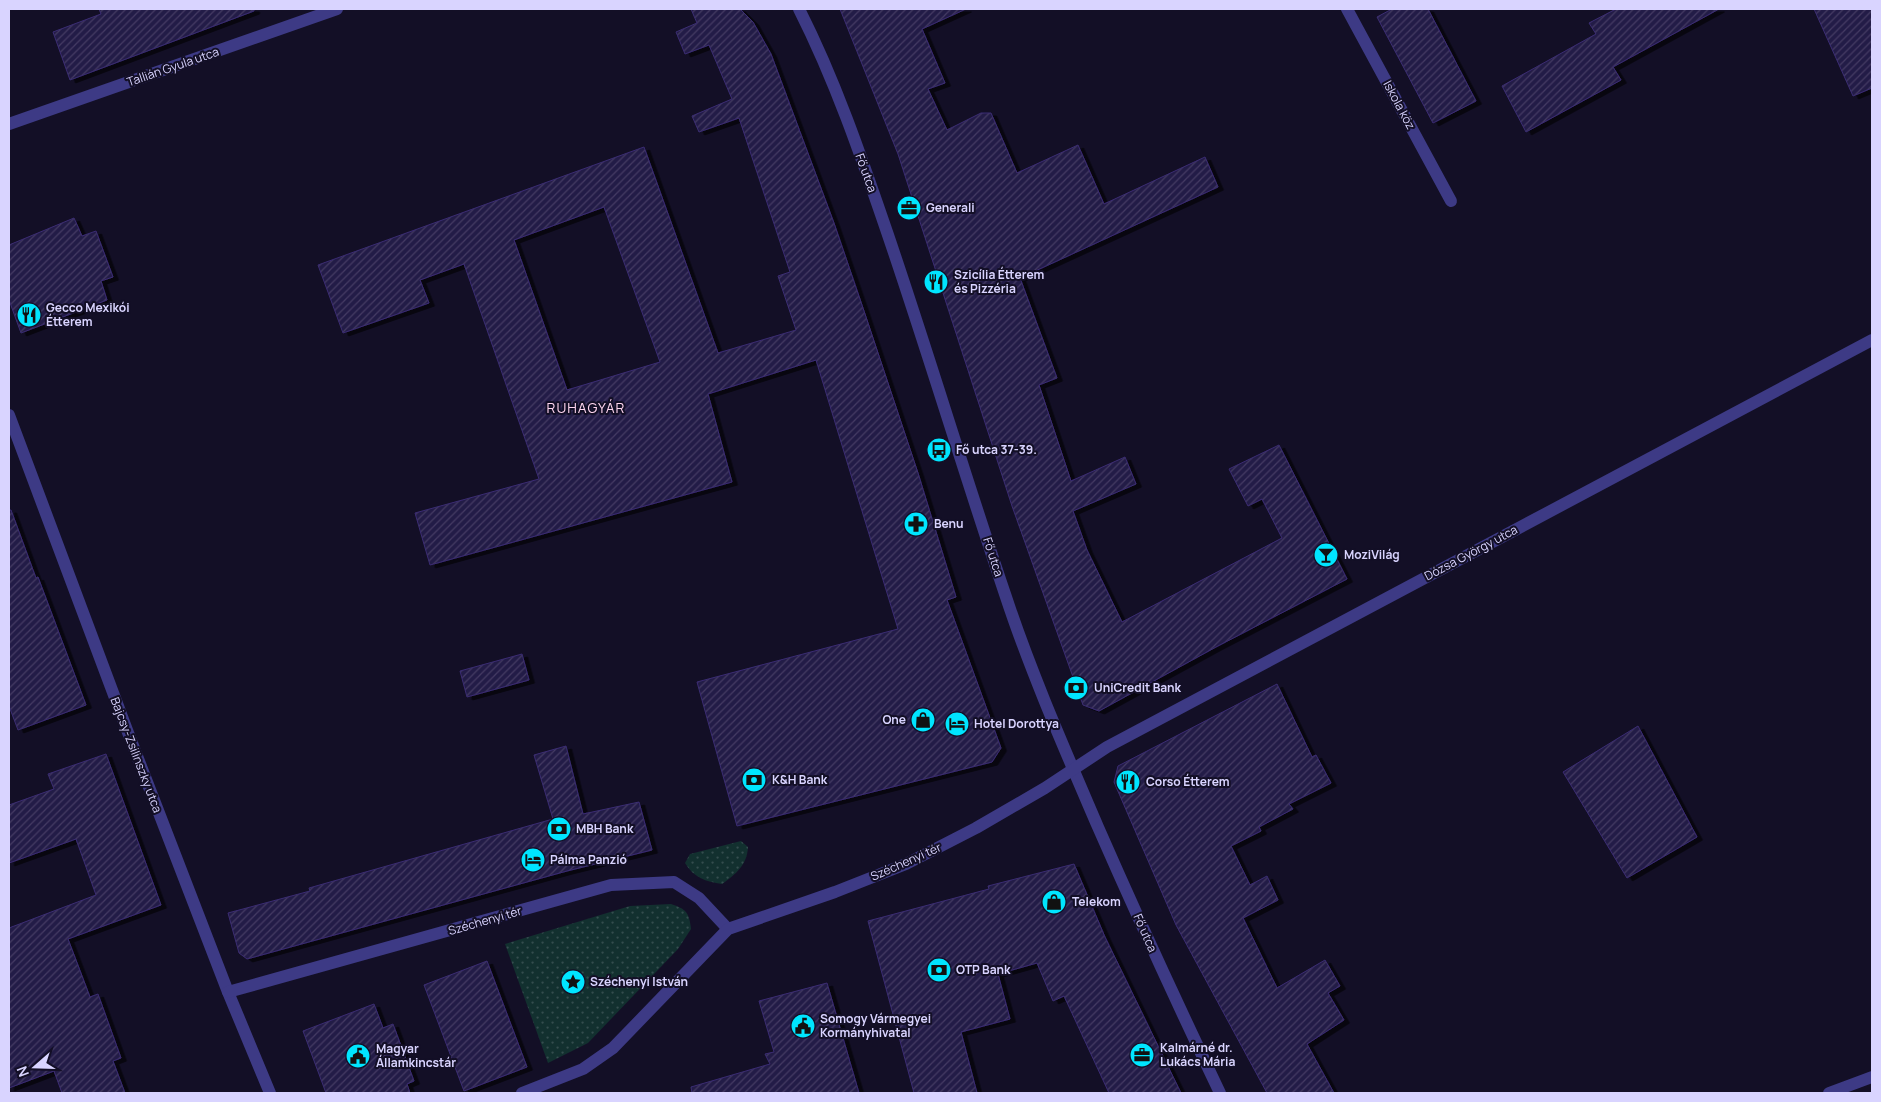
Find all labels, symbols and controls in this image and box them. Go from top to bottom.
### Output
street label: Tallián Gyula utca [125,43,221,90]
street label: Iskola köz [1380,77,1419,132]
street label: Fő utca [852,151,881,195]
office icon: Generali [896,195,922,221]
place label: Generali [926,199,975,216]
place label: Szicília Étterem és Pizzéria [954,266,1044,297]
restaurant icon: Szicília Étterem és Pizzéria [923,269,949,295]
place label: Gecco Mexikói Étterem [46,299,130,330]
restaurant icon: Gecco Mexikói Étterem [16,302,42,328]
district label: RUHAGYÁR [547,398,625,417]
bus stop icon: Fő utca 37-39. [926,437,952,463]
place label: Fő utca 37-39. [956,441,1037,458]
pharmacy icon: Benu [903,511,929,537]
place label: Benu [934,515,964,532]
street label: Dózsa György utca [1421,521,1520,584]
street label: Fő utca [979,535,1008,579]
bar icon: MoziVilág [1313,542,1339,568]
place label: MoziVilág [1344,546,1400,563]
bank icon: UniCredit Bank [1063,675,1089,701]
place label: UniCredit Bank [1094,679,1182,696]
street label: Bajcsy-Zsilinszky utca [107,695,166,815]
shop icon: One [910,707,936,733]
place label: One [882,711,906,728]
hotel icon: Hotel Dorottya [944,711,970,737]
place label: Hotel Dorottya [974,715,1059,732]
bank icon: K&H Bank [741,767,767,793]
restaurant icon: Corso Étterem [1115,769,1141,795]
place label: K&H Bank [772,771,828,788]
place label: Corso Étterem [1146,773,1230,790]
bank icon: MBH Bank [546,816,572,842]
place label: MBH Bank [576,820,634,837]
street label: Széchenyi tér [868,838,944,885]
hotel icon: Pálma Panzió [520,847,546,873]
place label: Pálma Panzió [550,851,627,868]
shop icon: Telekom [1041,889,1067,915]
place label: Telekom [1072,893,1121,910]
street label: Széchenyi tér [446,902,524,939]
street label: Fő utca [1129,911,1161,955]
bank icon: OTP Bank [926,957,952,983]
place label: OTP Bank [956,961,1011,978]
place icon: Széchenyi István [560,969,586,995]
place label: Széchenyi István [590,973,688,990]
place label: Somogy Vármegyei Kormányhivatal [820,1010,931,1041]
public building icon: Somogy Vármegyei Kormányhivatal [790,1013,816,1039]
place label: Kalmárné dr. Lukács Mária [1160,1039,1235,1070]
place label: Magyar Államkincstár [376,1040,456,1071]
north arrow [10,1042,60,1092]
office icon: Kalmárné dr. Lukács Mária [1129,1042,1155,1068]
public building icon: Magyar Államkincstár [345,1043,371,1069]
text: N [12,1064,33,1080]

